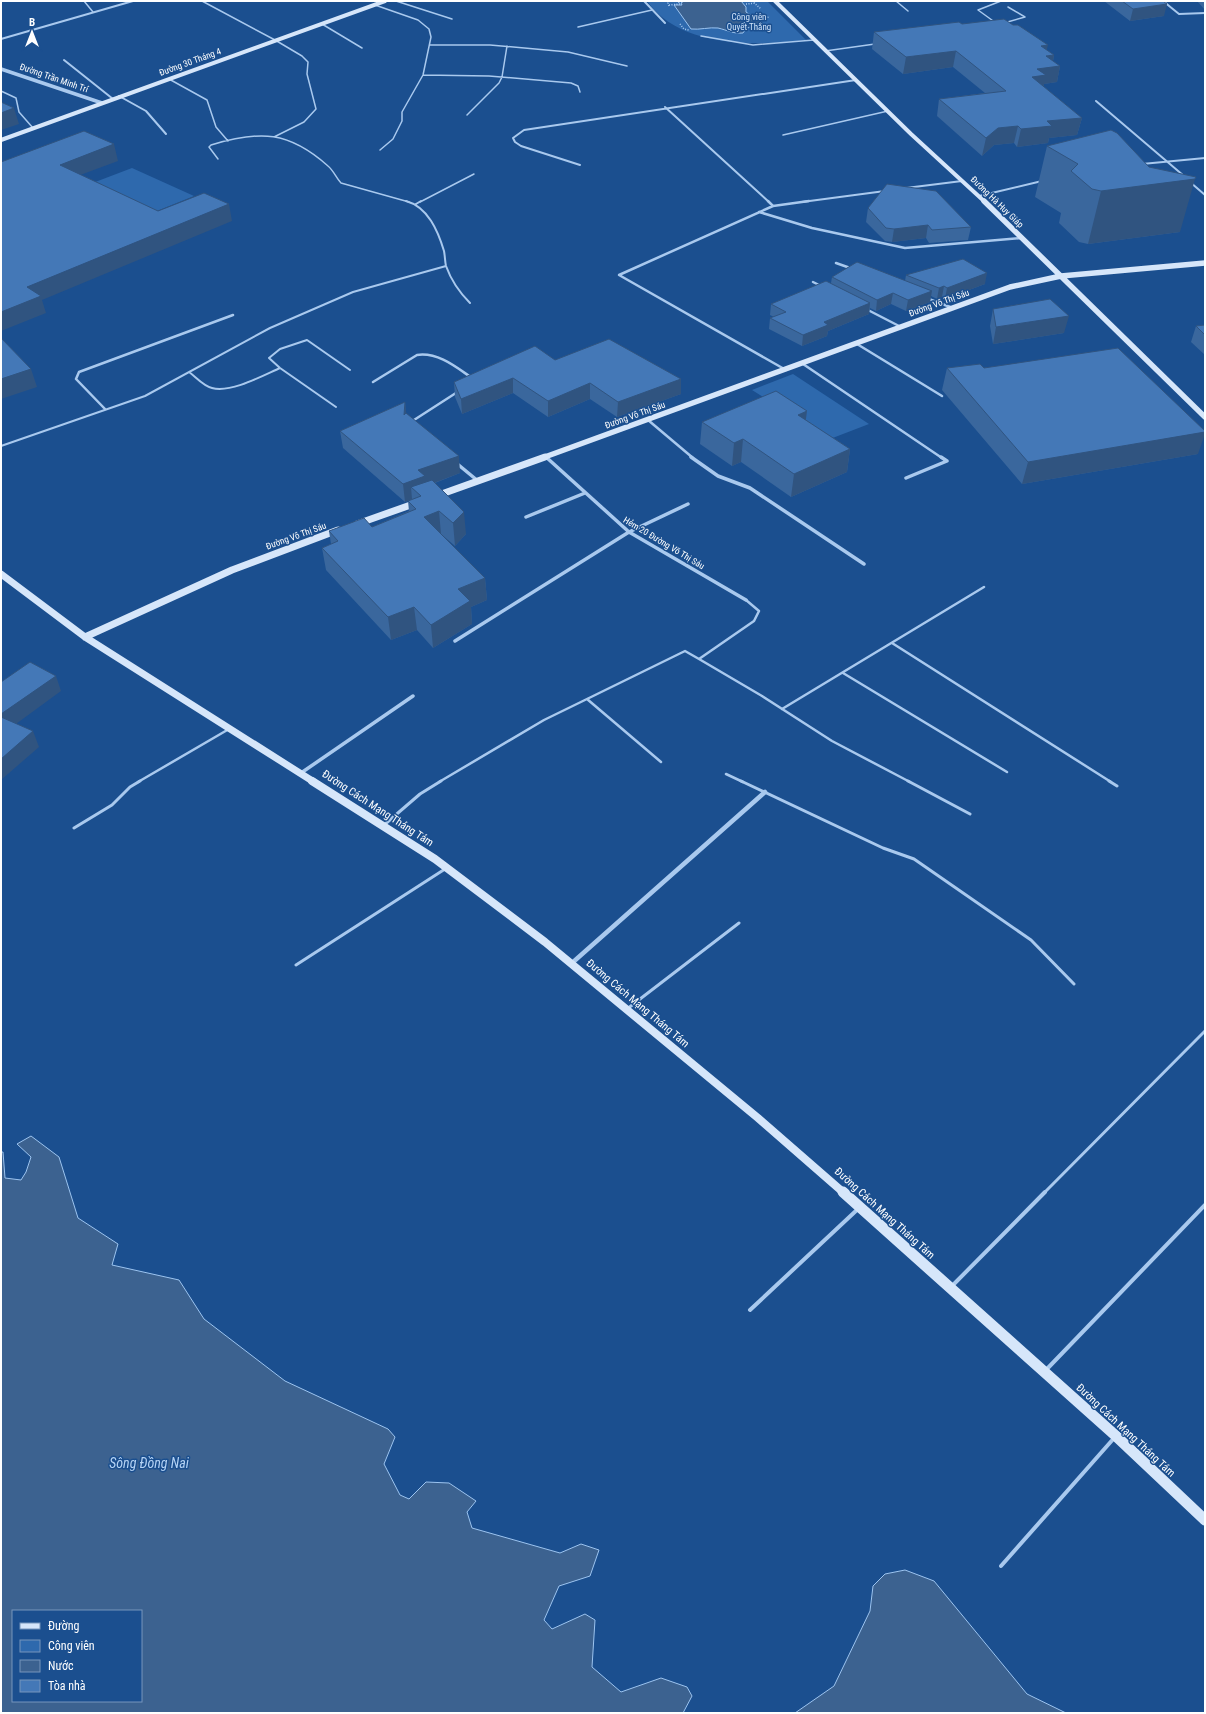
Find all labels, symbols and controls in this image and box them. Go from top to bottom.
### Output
north arrow [12,12,52,52]
park label: Công viên Quyết Thắng [727,12,771,32]
text: B [29,16,35,29]
street label: Đường 30 Tháng 4 [158,46,223,78]
street label: Đường Trần Minh Trí [18,62,90,95]
street label: Đường Hà Huy Giáp [969,174,1026,230]
street label: Đường Võ Thị Sáu [908,287,970,319]
street label: Đường Võ Thị Sáu [604,399,666,431]
street label: Hẻm 20 Đường Võ Thị Sáu [622,515,706,571]
street label: Đường Võ Thị Sáu [265,520,327,552]
street label: Đường Cách Mạng Tháng Tám [320,767,436,849]
street label: Đường Cách Mạng Tháng Tám [584,956,692,1050]
street label: Đường Cách Mạng Tháng Tám [832,1165,937,1262]
street label: Đường Cách Mạng Tháng Tám [1074,1381,1178,1480]
water label: Sông Đồng Nai [109,1455,190,1471]
legend [12,1610,142,1702]
text: Đường [48,1619,79,1633]
text: Công viên [48,1639,95,1653]
text: Nước [48,1659,74,1673]
text: Tòa nhà [48,1679,86,1693]

